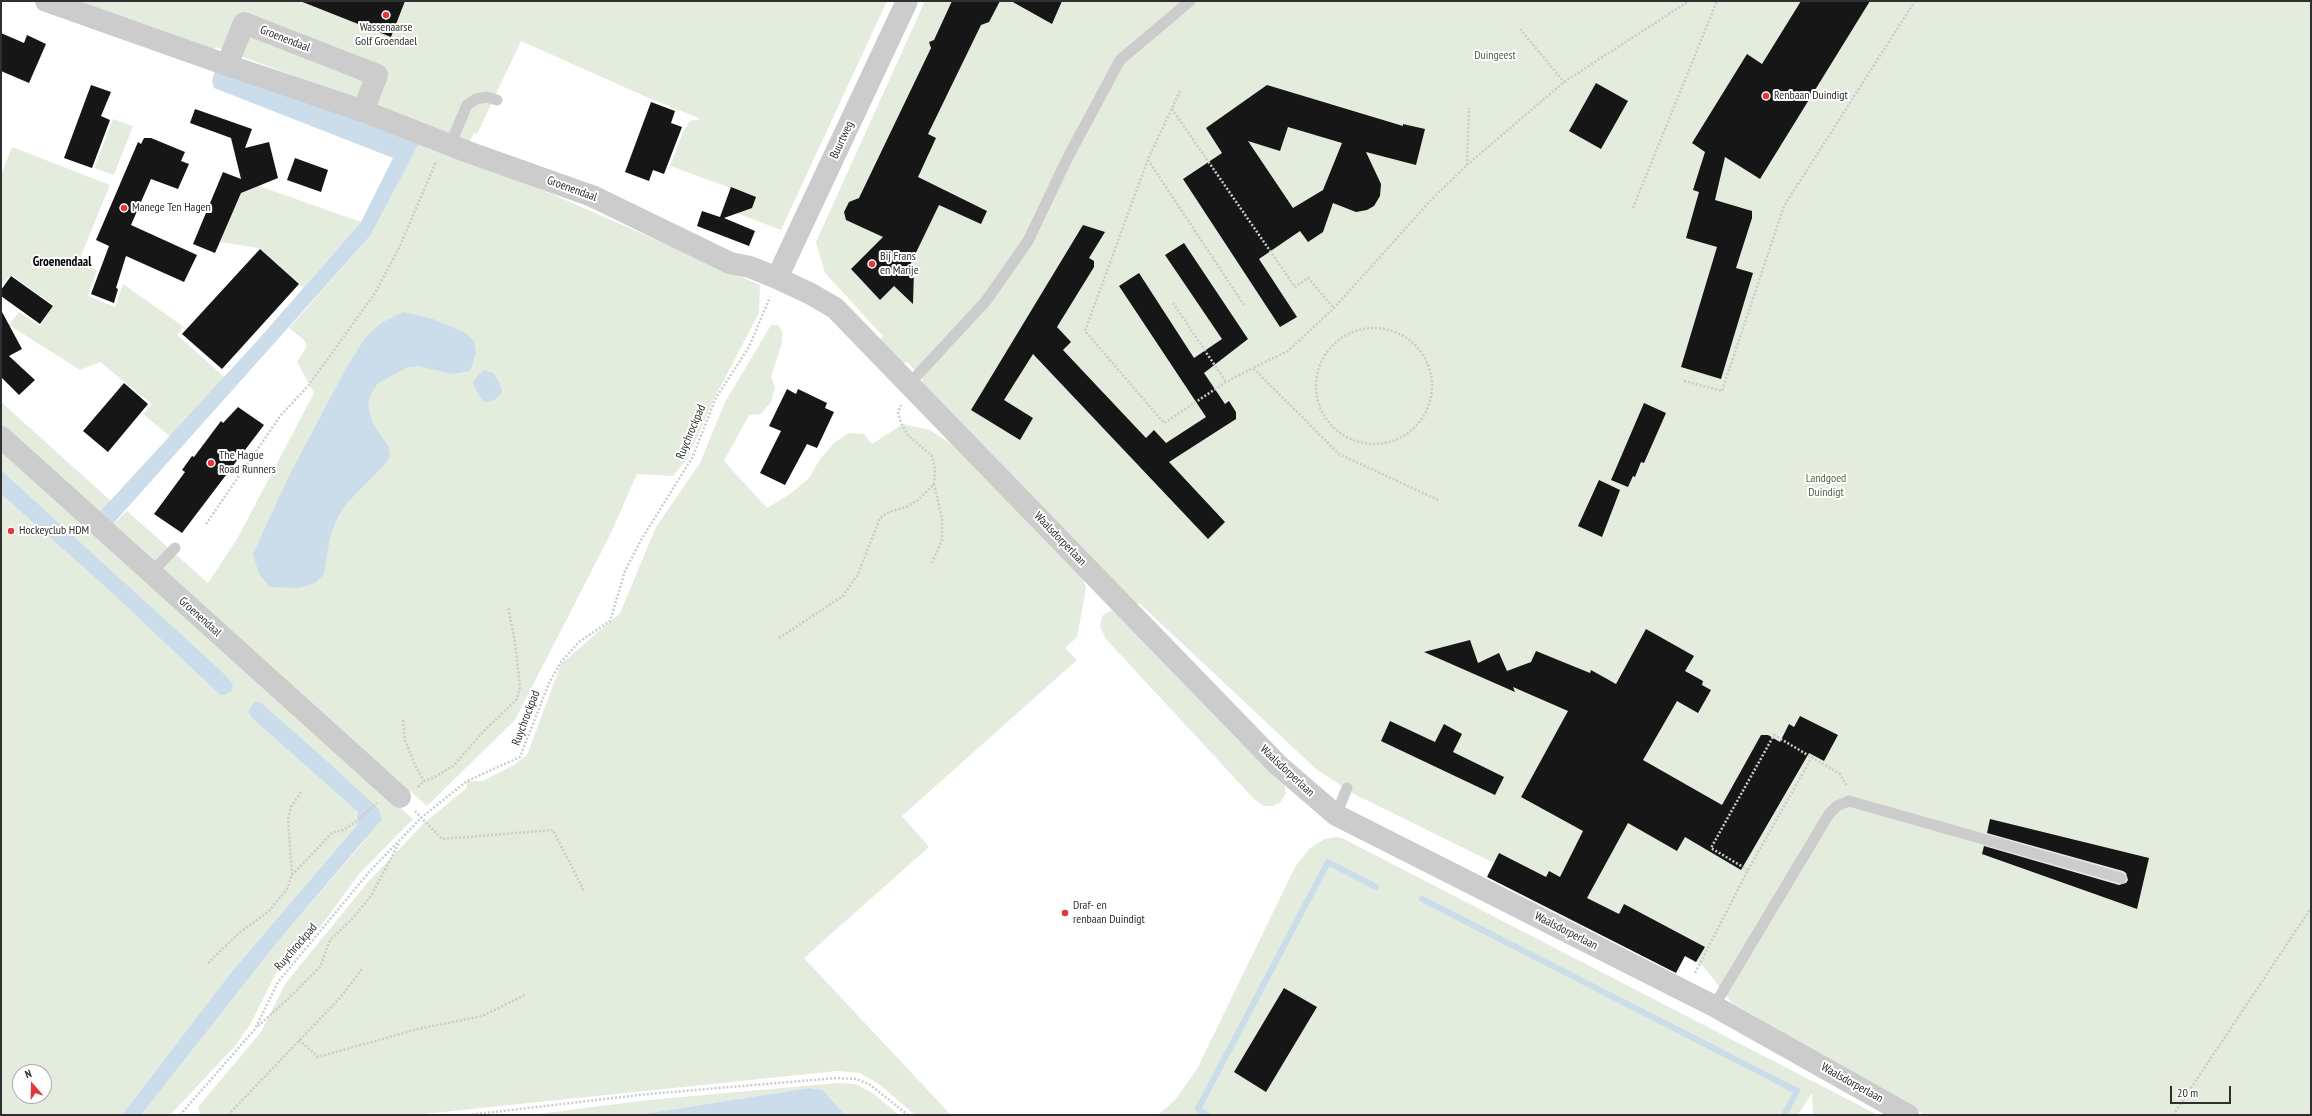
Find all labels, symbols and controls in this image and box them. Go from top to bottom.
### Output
marker: Wassenaarse Golf Groendael [381,10,391,20]
place label: Wassenaarse Golf Groendael [355,21,417,49]
street label: Groenendaal [258,23,312,55]
park label: Duingeest [1474,49,1516,63]
place label: Renbaan Duindigt [1774,89,1848,103]
marker: Renbaan Duindigt [1761,91,1771,101]
street label: Buurtweg [827,119,857,161]
street label: Groenendaal [545,173,599,205]
place label: Manege Ten Hagen [132,201,211,215]
marker: Manege Ten Hagen [119,203,129,213]
place label: Bij Frans en Marije [880,250,919,278]
district label: Groenendaal [33,254,91,270]
marker: Bij Frans en Marije [867,259,877,269]
street label: Ruychrockpad [673,403,709,461]
place label: The Hague Road Runners [219,449,276,477]
marker: The Hague Road Runners [206,458,216,468]
park label: Landgoed Duindigt [1806,472,1846,500]
street label: Waalsdorperlaan [1031,509,1089,569]
place label: Hockeyclub HDM [19,524,89,538]
marker: Hockeyclub HDM [6,526,16,536]
street label: Groenendaal [176,594,224,640]
street label: Ruychrockpad [509,689,543,747]
street label: Waalsdorperlaan [1257,742,1317,800]
place label: Draf- en renbaan Duindigt [1073,899,1145,927]
marker: Draf- en renbaan Duindigt [1060,908,1070,918]
street label: Waalsdorperlaan [1532,909,1600,953]
street label: Ruychrockpad [272,921,320,973]
street label: Waalsdorperlaan [1818,1060,1886,1106]
north arrow [12,1064,52,1104]
text: N [23,1066,33,1081]
scale bar [2172,1078,2233,1104]
text: 20 m [2177,1085,2198,1100]

